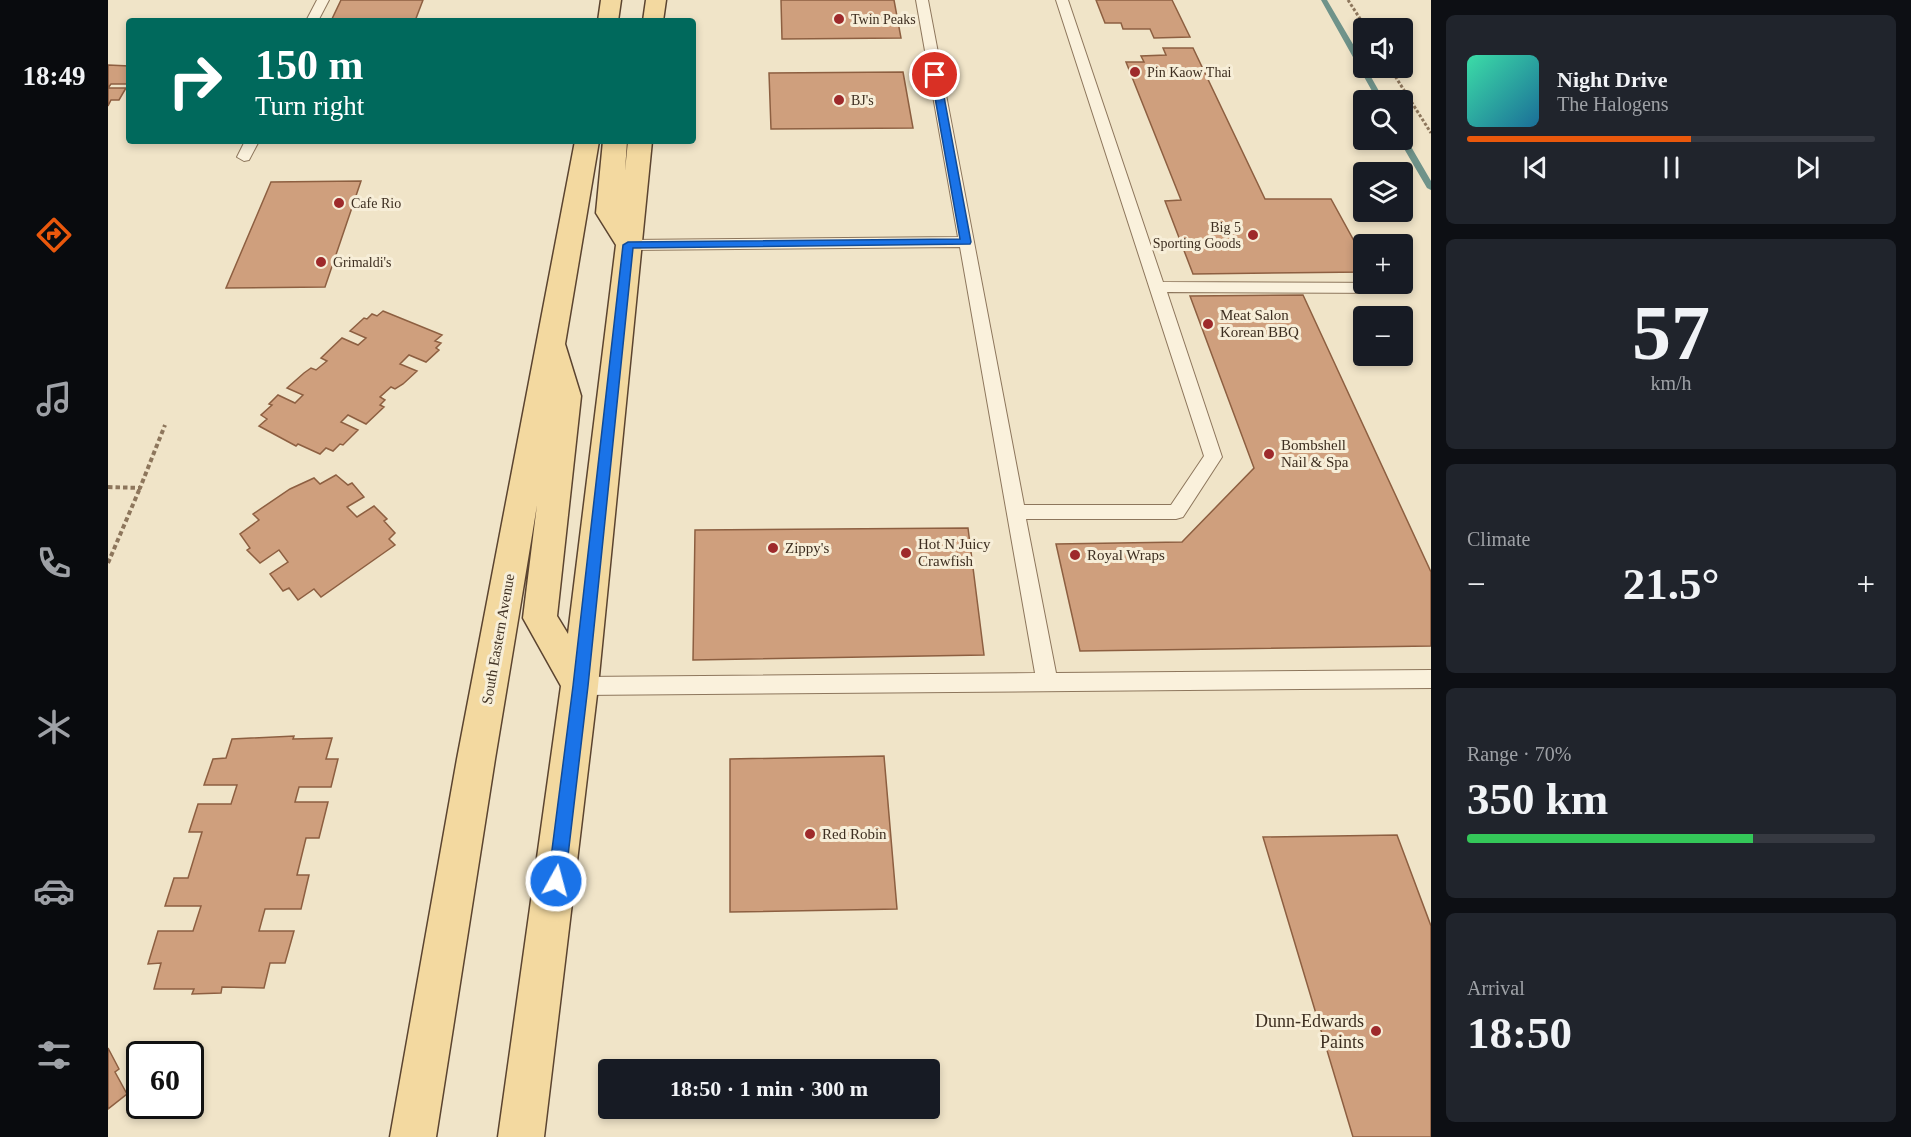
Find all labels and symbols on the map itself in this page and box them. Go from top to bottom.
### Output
marker: Twin Peaks [832,12,846,26]
place label: Twin Peaks [851,12,916,27]
pin [909,49,960,100]
marker: Pin Kaow Thai [1128,65,1142,79]
place label: Pin Kaow Thai [1147,65,1232,80]
marker: BJ's [832,93,846,107]
place label: BJ's [851,93,874,108]
marker: Cafe Rio [332,196,346,210]
place label: Cafe Rio [351,196,401,211]
place label: Big 5 Sporting Goods [1153,220,1241,251]
marker: Big 5 Sporting Goods [1246,228,1260,242]
marker: Grimaldi's [314,255,328,269]
place label: Grimaldi's [333,255,392,270]
place label: Meat Salon Korean BBQ [1220,307,1299,340]
marker: Meat Salon Korean BBQ [1201,317,1215,331]
place label: Bombshell Nail & Spa [1281,437,1349,470]
marker: Bombshell Nail & Spa [1262,447,1276,461]
place label: Hot N Juicy Crawfish [918,536,991,569]
place label: Zippy's [785,540,830,556]
marker: Zippy's [766,541,780,555]
marker: Hot N Juicy Crawfish [899,546,913,560]
place label: Royal Wraps [1087,547,1165,563]
marker: Royal Wraps [1068,548,1082,562]
street label: South Eastern Avenue [479,572,517,705]
place label: Red Robin [822,826,887,842]
marker: Red Robin [803,827,817,841]
position arrow [524,849,588,913]
place label: Dunn-Edwards Paints [1255,1011,1364,1052]
marker: Dunn-Edwards Paints [1369,1024,1383,1038]
speed limit sign: 60 [126,1041,204,1119]

